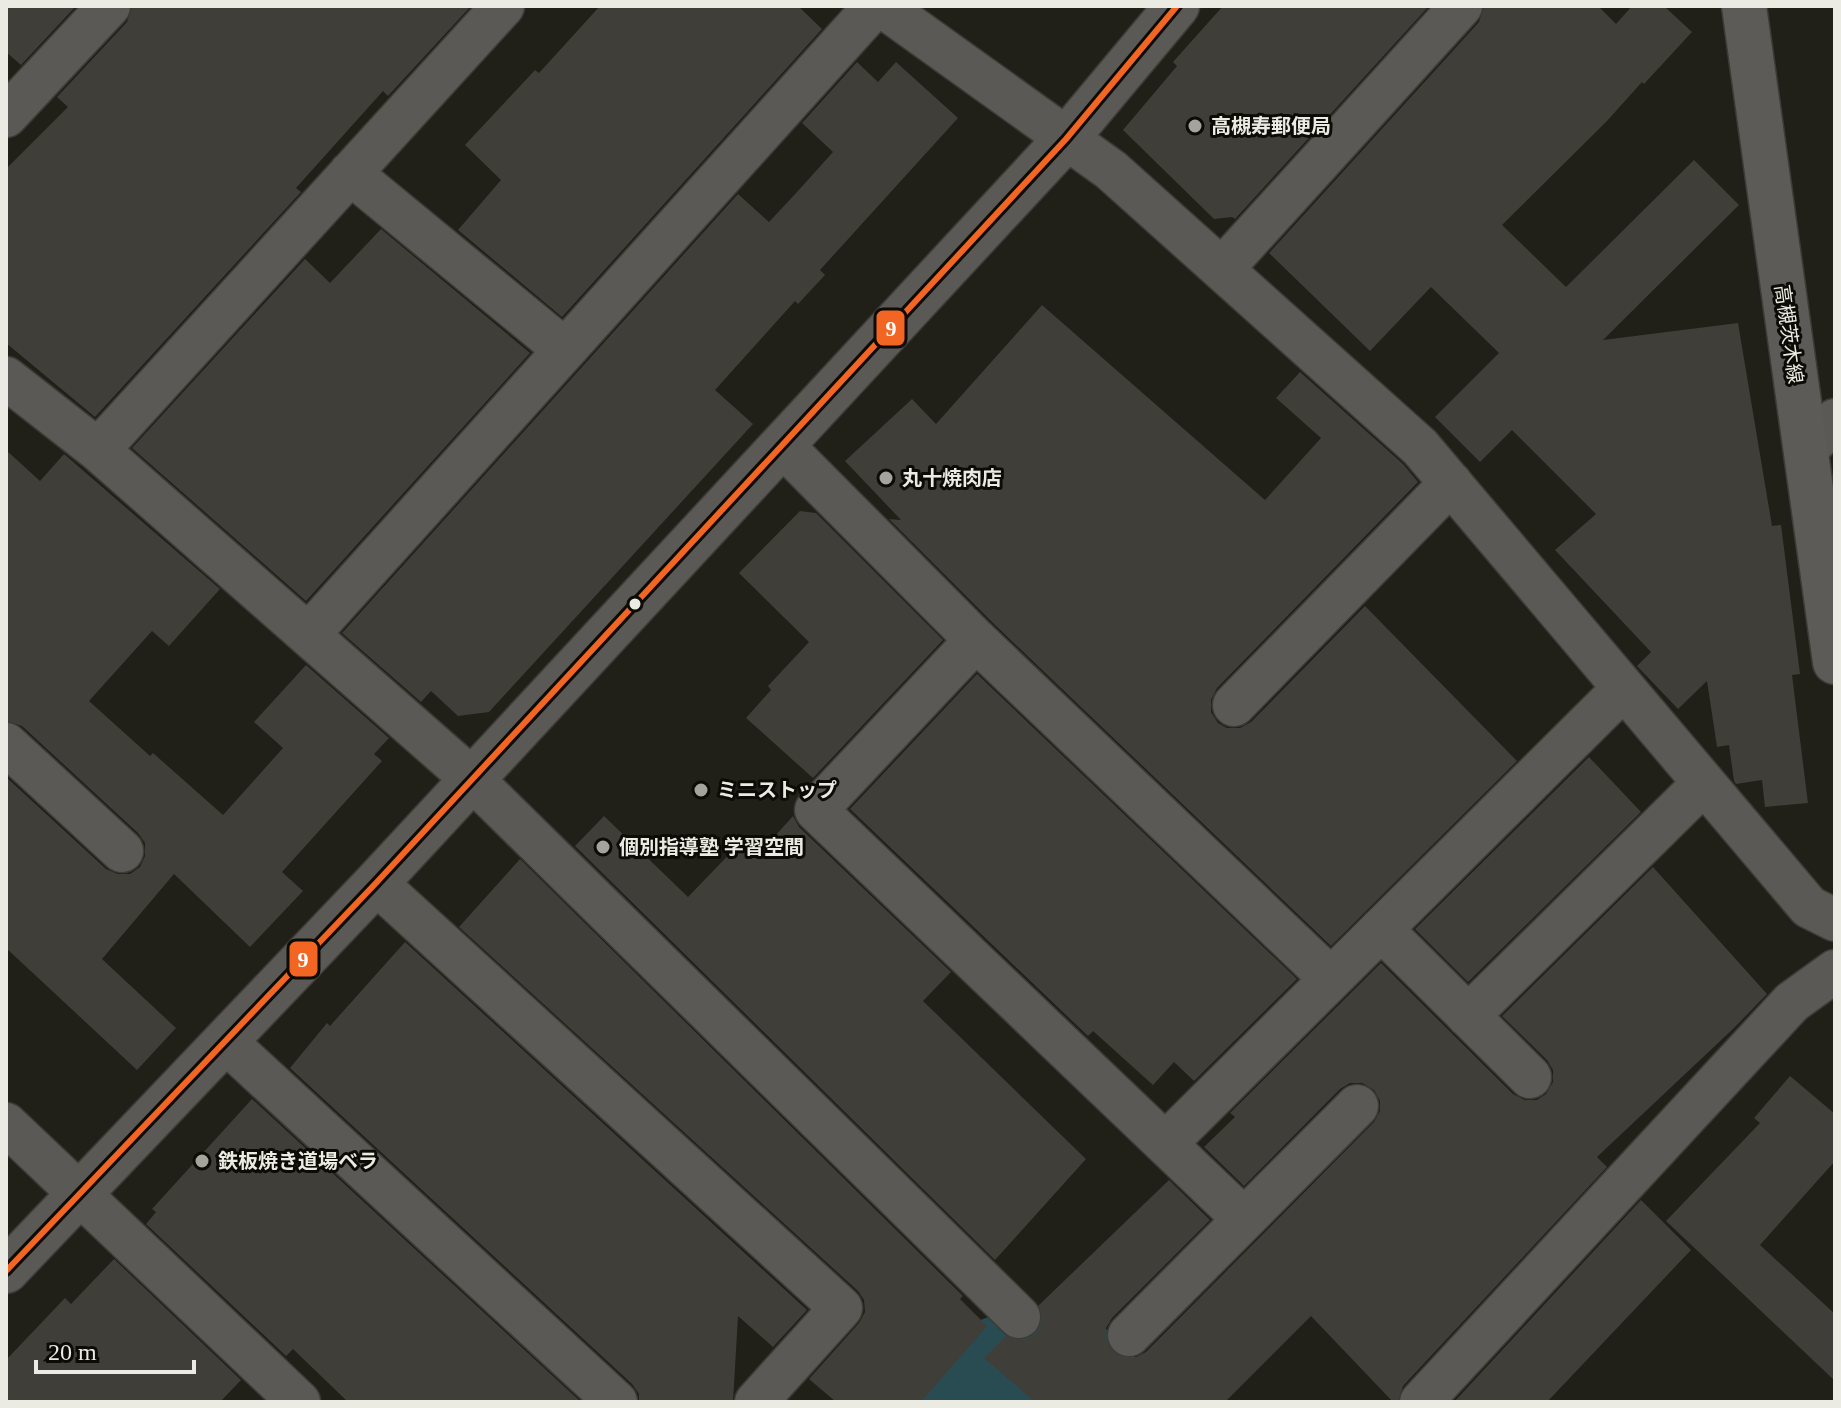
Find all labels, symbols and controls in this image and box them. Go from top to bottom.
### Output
place label: 高槻寿郵便局 [1211,115,1331,137]
marker: 高槻寿郵便局 [1186,117,1204,135]
street label: 高槻茨木線 [1771,283,1807,385]
line badge: 9 [875,309,906,347]
text: 9 [886,316,897,341]
place label: 丸十焼肉店 [902,467,1002,489]
marker: 丸十焼肉店 [877,469,895,487]
unlabelled marker [627,596,643,612]
place label: ミニストップ [717,779,837,801]
marker: ミニストップ [692,781,710,799]
place label: 個別指導塾 学習空間 [619,836,804,858]
marker: 個別指導塾 学習空間 [594,838,612,856]
line badge: 9 [288,940,319,978]
text: 9 [298,947,309,972]
place label: 鉄板焼き道場ベラ [218,1150,378,1172]
marker: 鉄板焼き道場ベラ [193,1152,211,1170]
scale bar [36,1324,194,1374]
text: 20 m [48,1339,97,1365]

